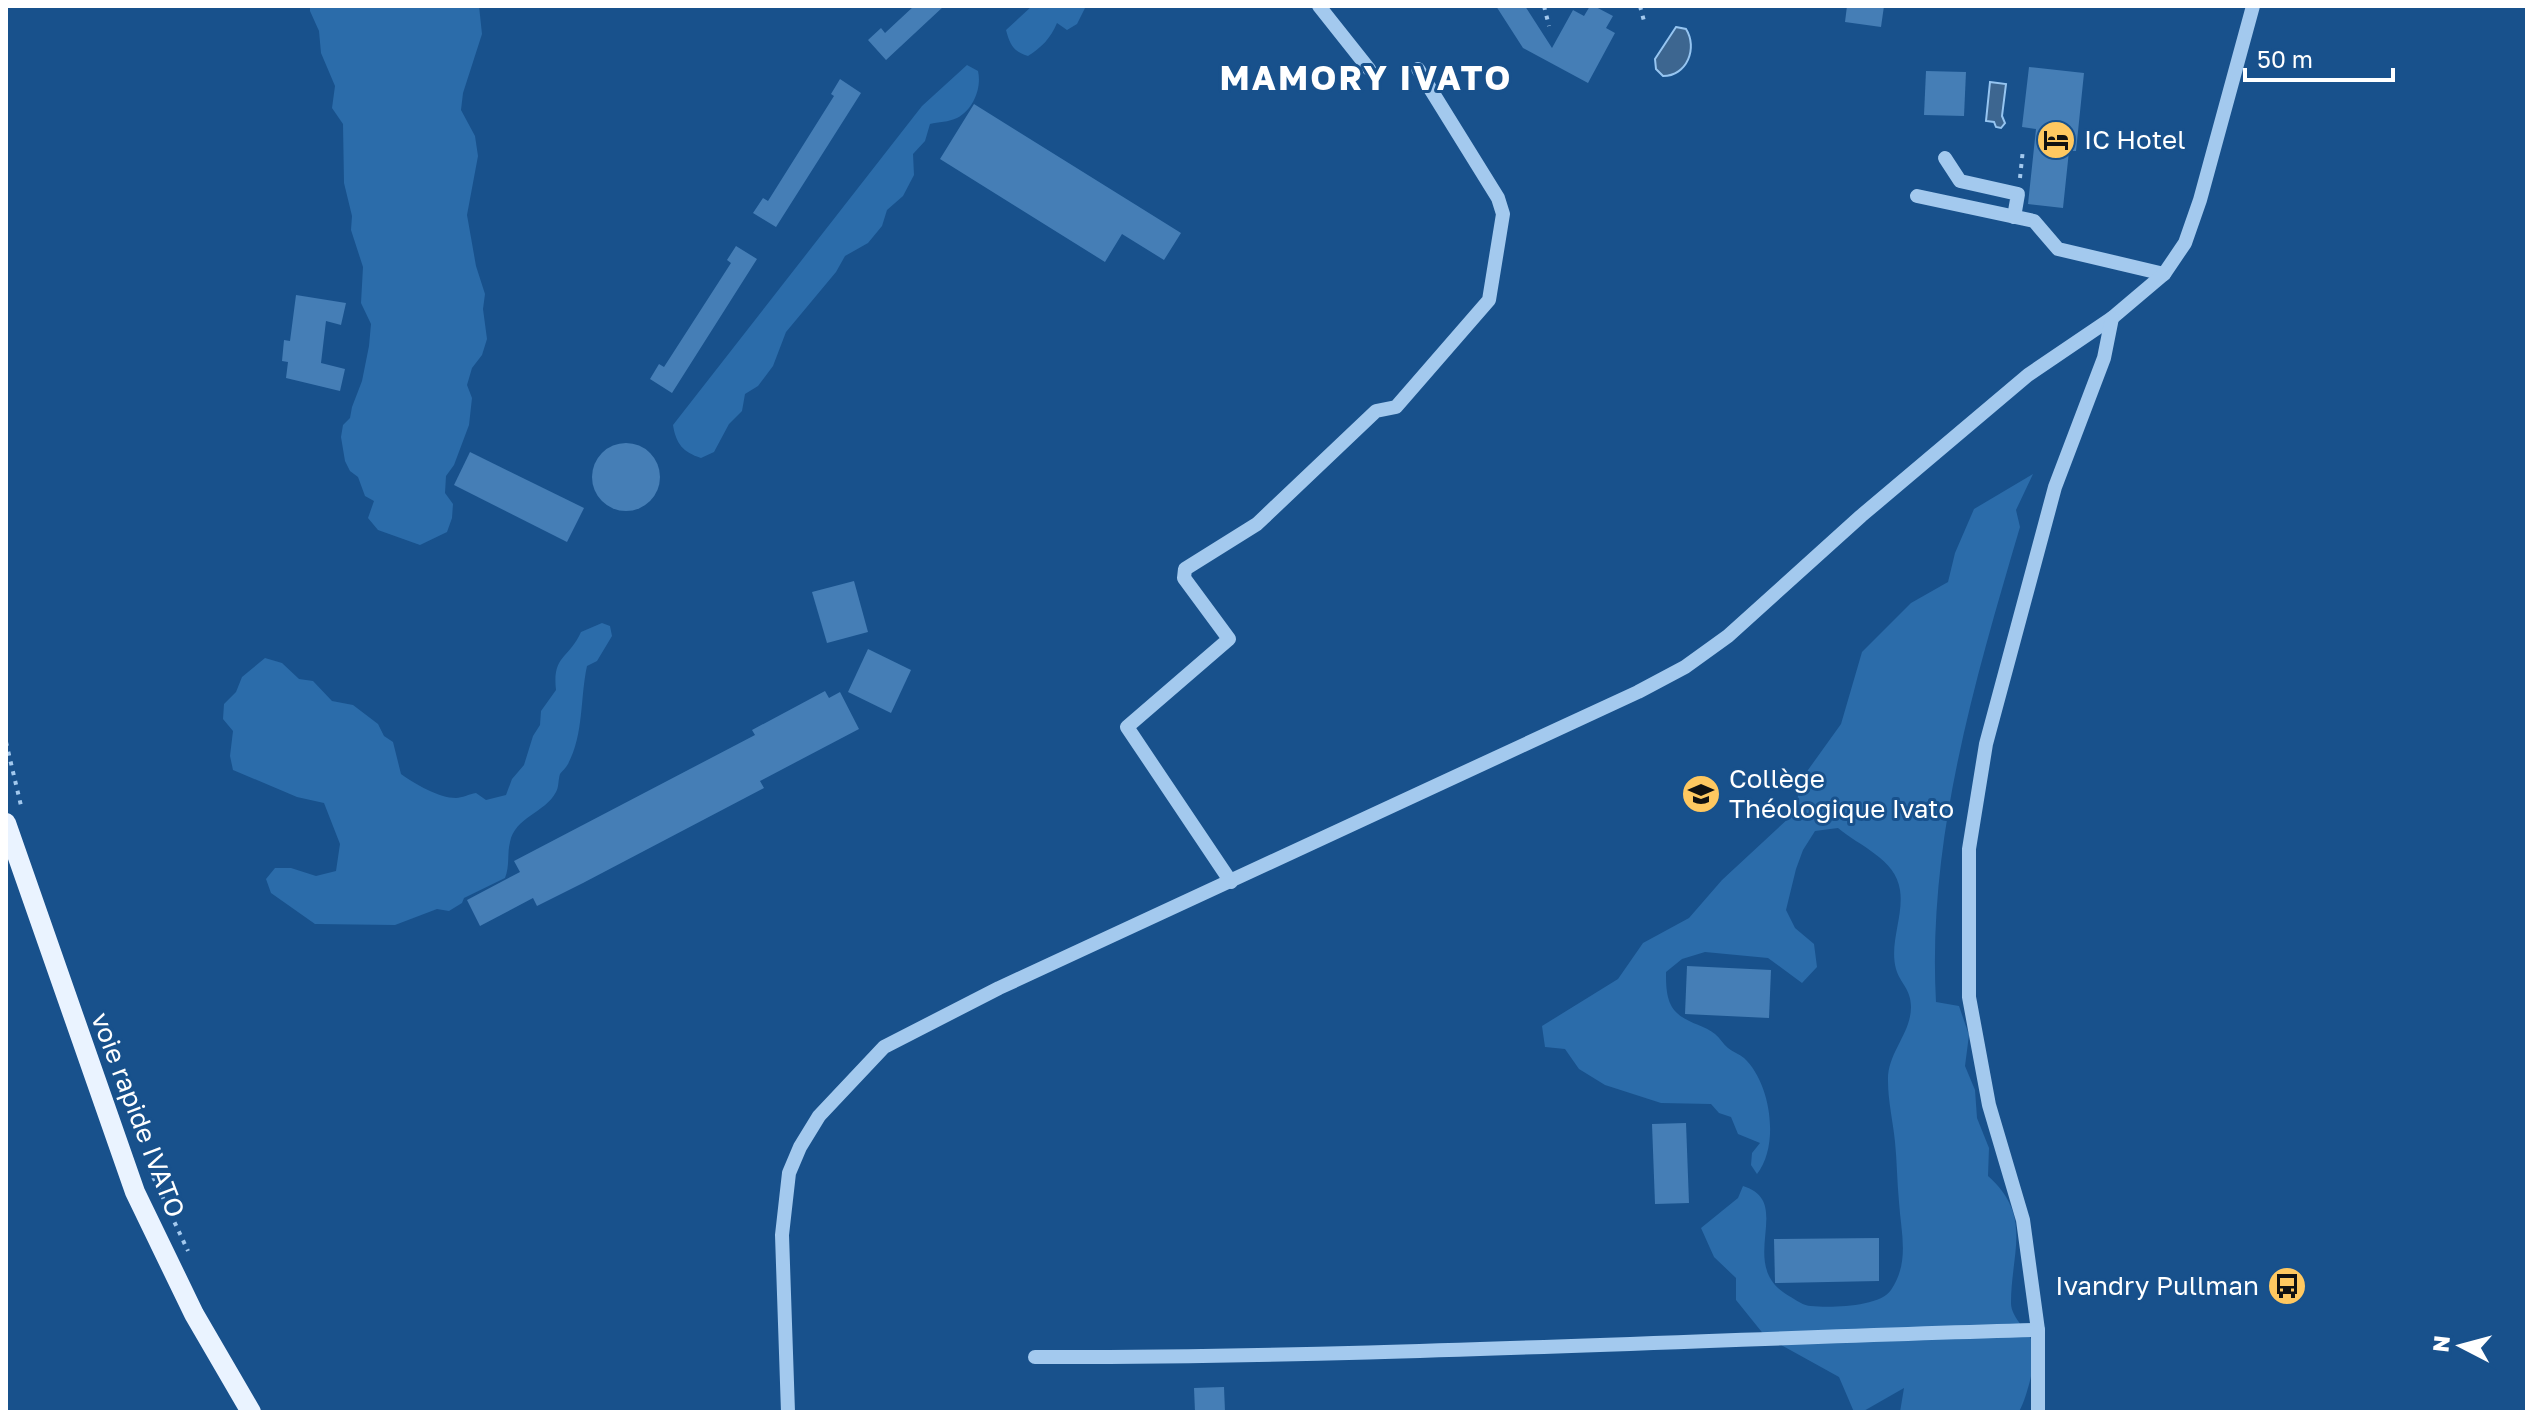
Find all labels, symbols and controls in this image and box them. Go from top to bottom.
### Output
scale bar [2245,32,2393,82]
text: 50 m [2257,44,2313,73]
district label: MAMORY IVATO [1220,57,1512,97]
hotel icon: IC Hotel [2035,119,2077,161]
place label: IC Hotel [2084,124,2186,155]
place label: Collège Théologique Ivato [1729,763,1954,824]
school or university icon: Collège Théologique Ivato [1680,773,1722,815]
street label: voie rapide IVATO [85,1008,192,1222]
bus stop icon: Ivandry Pullman [2266,1265,2308,1307]
place label: Ivandry Pullman [2055,1270,2259,1301]
north arrow [2421,1306,2501,1386]
text: N [2426,1334,2455,1354]

